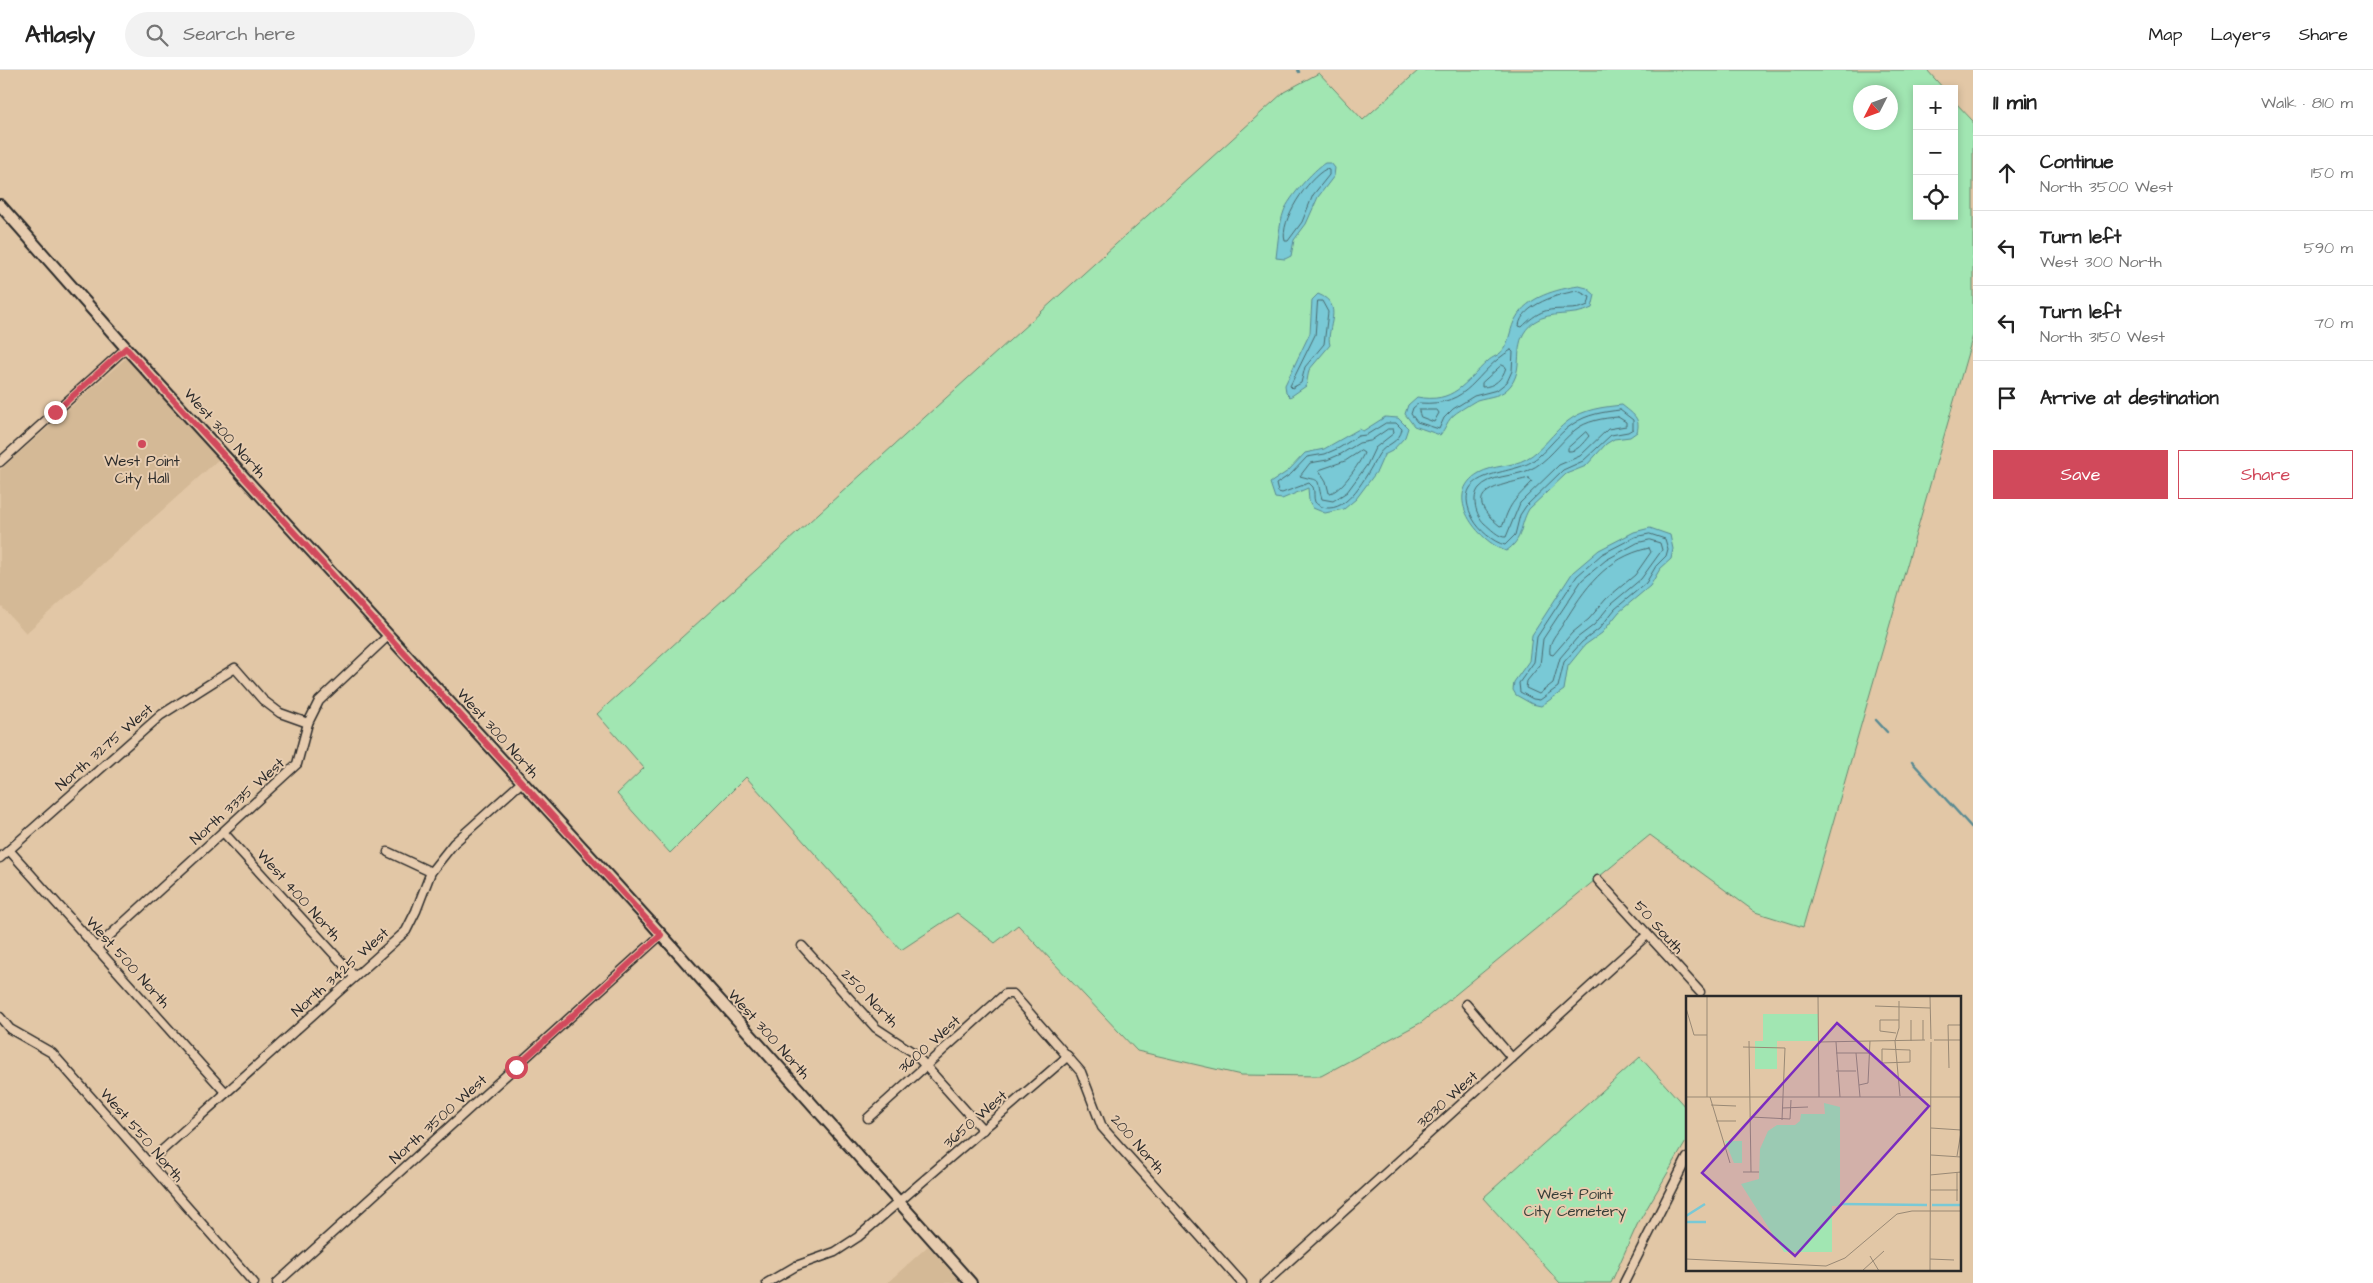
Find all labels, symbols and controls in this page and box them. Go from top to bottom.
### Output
search box [125,12,475,57]
text: Atlasly [25,18,95,52]
icon: search [143,21,171,49]
text: Search here [183,21,295,48]
text: Map [2148,22,2182,47]
text: Layers [2210,22,2271,47]
text: Share [2299,22,2348,47]
north arrow [1853,85,1898,130]
map controls [1913,85,1958,220]
button: + [1913,85,1958,130]
text: 11 min [1993,88,2037,117]
text: Walk · 810 m [2261,92,2353,114]
button: − [1913,130,1958,175]
text: Continue [2040,149,2114,176]
icon: ahead [1993,159,2021,187]
text: 150 m [2311,162,2353,184]
button: locate [1913,175,1958,220]
text: North 3500 West [2040,176,2173,198]
text: Turn left [2040,224,2121,251]
icon: left [1993,234,2021,262]
text: 590 m [2304,237,2353,259]
text: West 300 North [2040,251,2162,273]
text: Turn left [2040,299,2121,326]
icon: left [1993,309,2021,337]
text: 70 m [2314,312,2353,334]
text: North 3150 West [2040,326,2165,348]
street label: West 300 North [179,384,271,483]
icon: arrive [1993,384,2021,412]
text: Arrive at destination [2040,385,2219,412]
route end [44,401,67,424]
marker: West Point City Hall [136,438,148,450]
button: Save [1993,450,2168,499]
button: Share [2178,450,2353,499]
place label: West Point City Hall [104,451,180,490]
street label: West 300 North [452,684,544,783]
street label: North 3275 West [51,699,158,796]
street label: North 3335 West [185,753,289,850]
street label: West 400 North [252,845,346,946]
street label: 50 South [1629,896,1689,959]
street label: West 500 North [81,912,175,1013]
street label: North 3425 West [287,923,394,1022]
street label: 250 North [836,964,903,1033]
street label: West 300 North [723,985,815,1084]
inset map [1686,996,1960,1270]
street label: 3600 West [893,1011,965,1078]
route start [505,1056,528,1079]
street label: 3830 West [1412,1066,1483,1133]
street label: North 3500 West [385,1070,492,1169]
street label: West 550 North [95,1084,189,1187]
street label: 3650 West [939,1086,1012,1153]
street label: 200 North [1106,1110,1170,1179]
park label: West Point City Cemetery [1524,1184,1626,1223]

